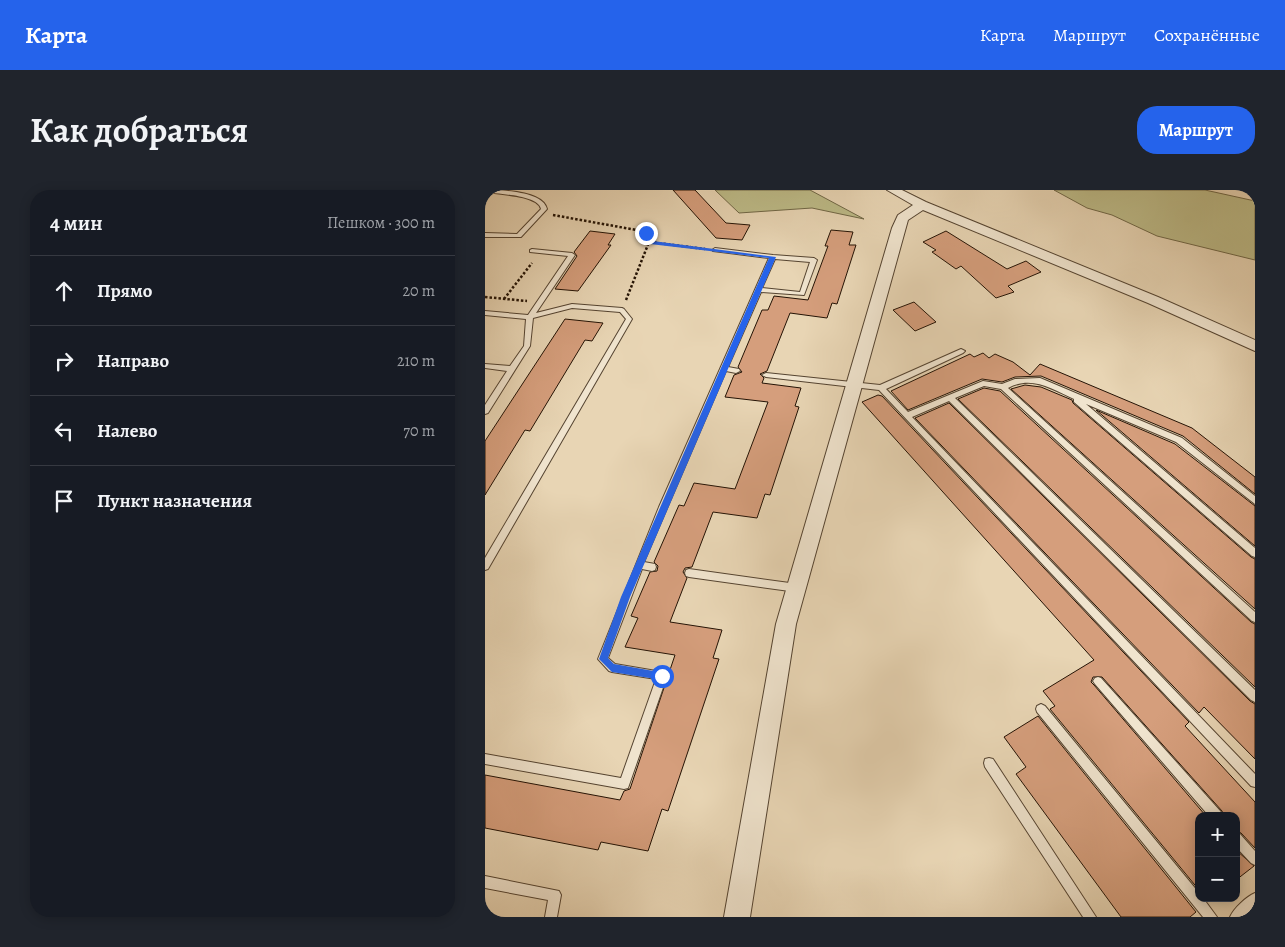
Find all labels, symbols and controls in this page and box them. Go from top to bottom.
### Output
text: Карта [25,19,87,51]
text: Карта [980,23,1025,47]
text: Маршрут [1053,23,1126,47]
text: Сохранённые [1154,23,1260,47]
text: Как добраться [30,106,248,154]
button: Маршрут [1137,106,1255,154]
text: 4 мин [50,209,103,237]
text: Пешком · 300 m [327,212,435,234]
route end [635,222,658,245]
icon: ahead [50,277,78,305]
text: Прямо [97,278,152,304]
text: 20 m [402,280,435,302]
icon: right [50,347,78,375]
text: Направо [97,348,169,374]
text: 210 m [397,350,435,372]
icon: left [50,417,78,445]
text: Налево [97,418,157,444]
text: 70 m [403,420,435,442]
icon: arrive [50,487,78,515]
text: Пункт назначения [97,488,252,514]
route start [651,665,674,688]
map controls [1195,812,1240,902]
button: + [1195,812,1240,857]
button: − [1195,857,1240,902]

